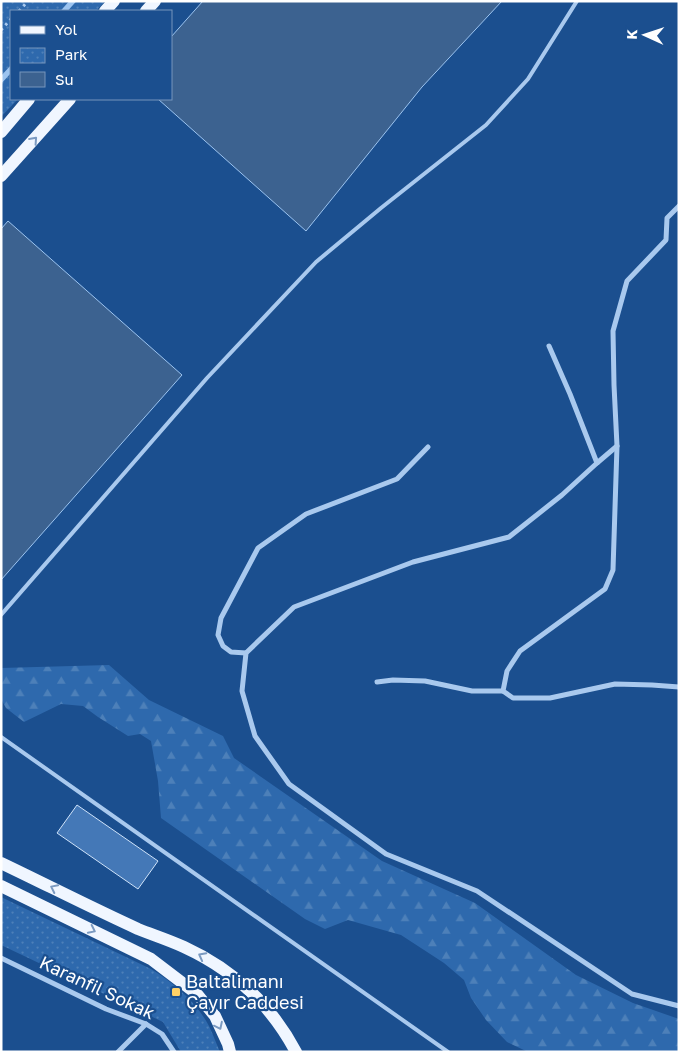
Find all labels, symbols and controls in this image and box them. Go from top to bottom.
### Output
legend [10,10,172,100]
north arrow [620,10,670,60]
text: Yol [55,20,77,38]
text: K [623,29,640,40]
text: Park [55,45,88,63]
text: Su [55,70,74,88]
one-way arrow [28,136,37,145]
one-way arrow [50,884,59,894]
one-way arrow [87,924,96,934]
street label: Karanfil Sokak [36,951,159,1023]
one-way arrow [198,952,207,962]
place label: Baltalimanı Çayır Caddesi [186,970,304,1013]
marker: Baltalimanı Çayır Caddesi [170,986,182,998]
one-way arrow [213,1021,224,1030]

